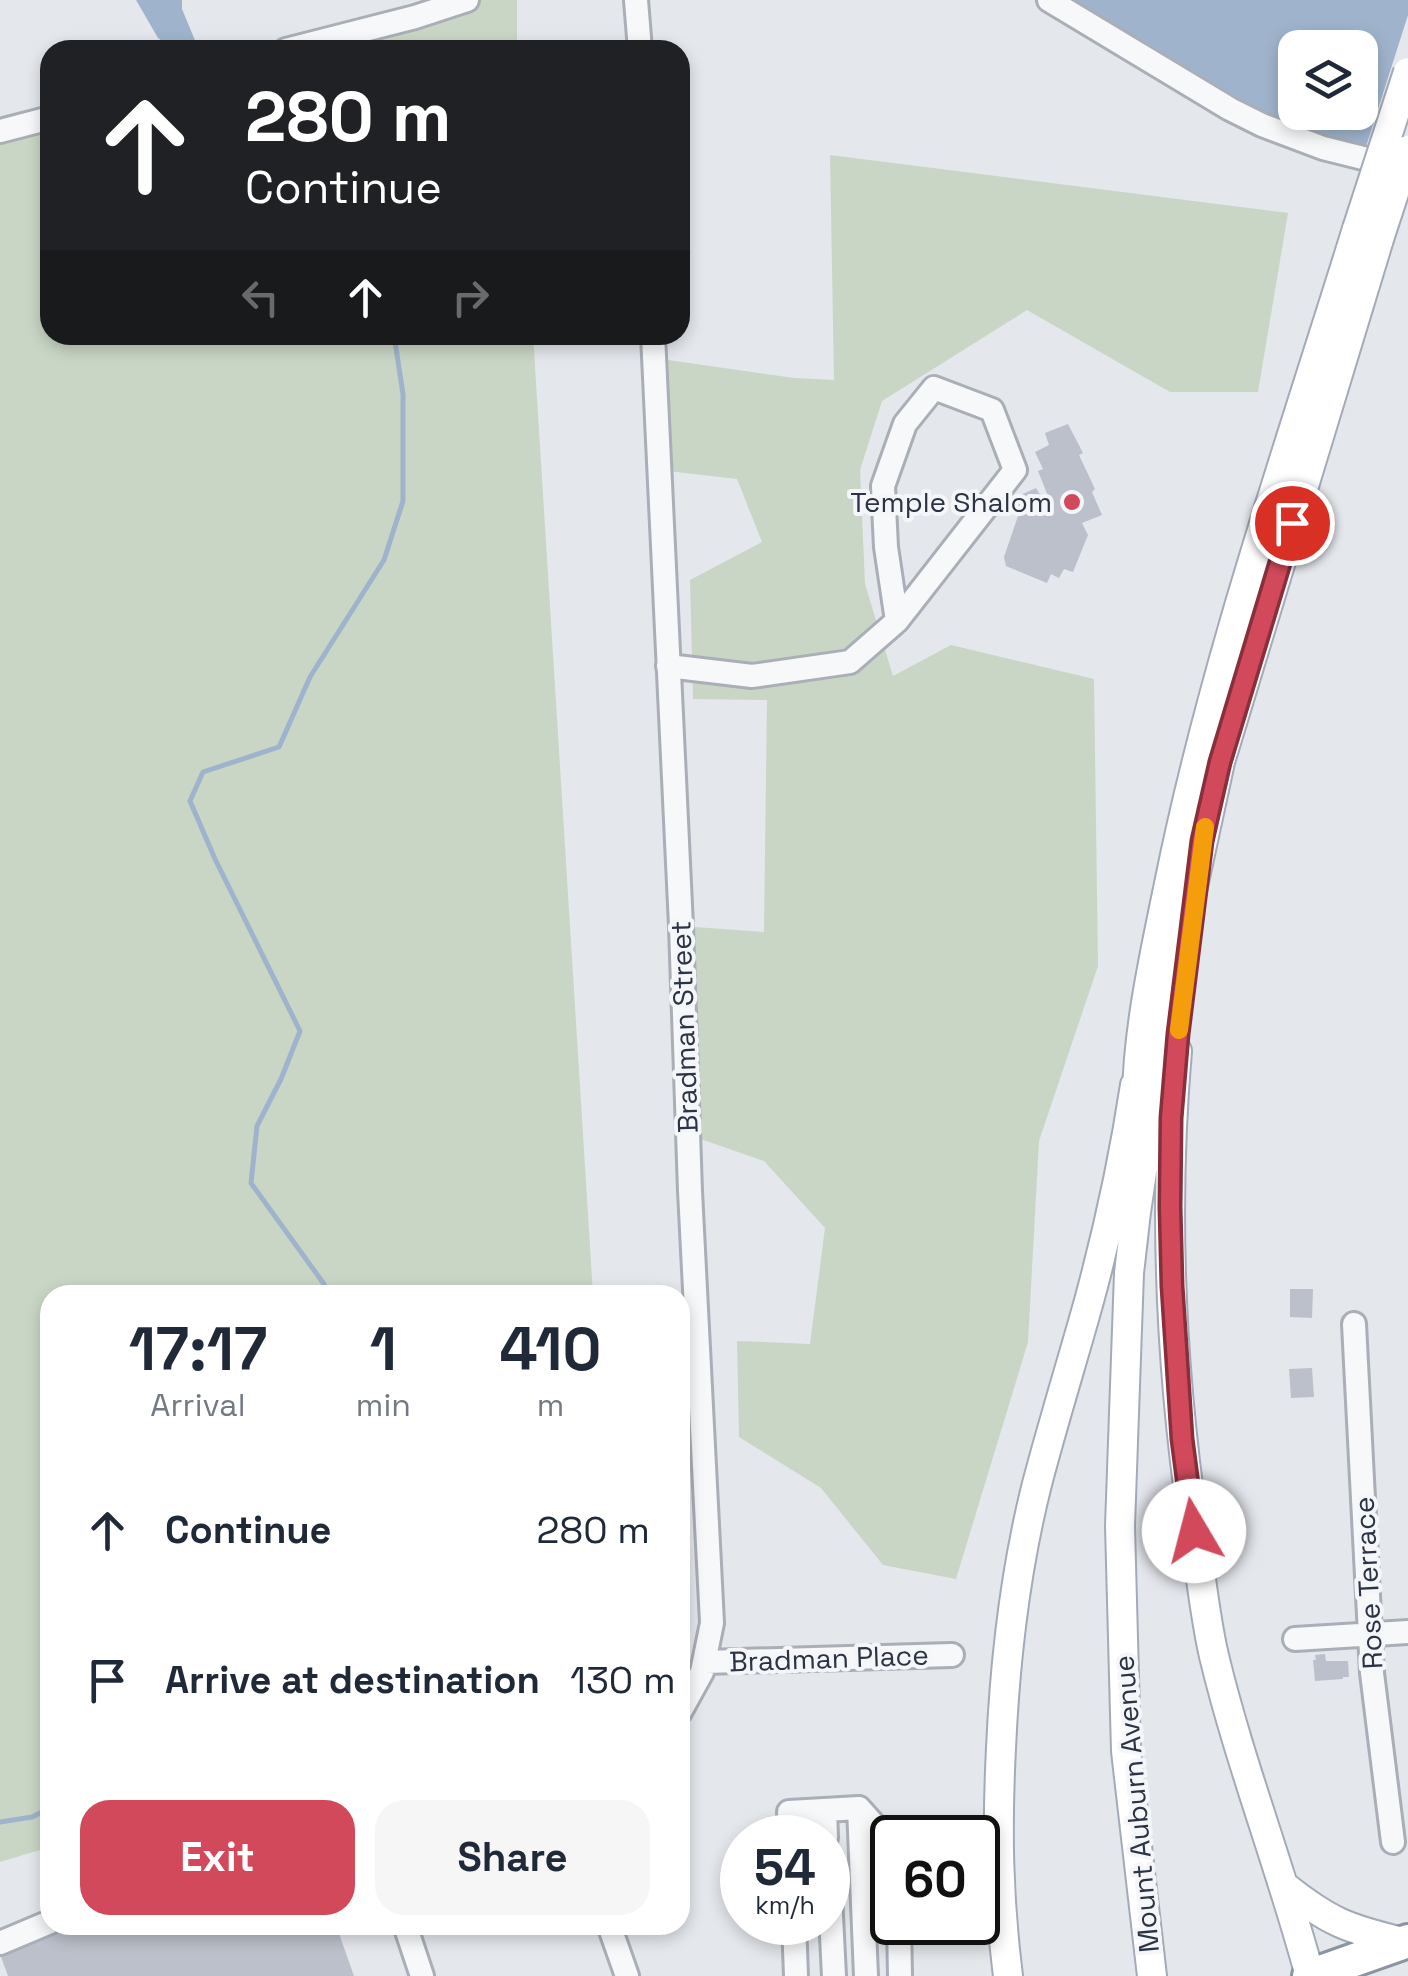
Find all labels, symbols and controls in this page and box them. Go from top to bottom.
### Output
map controls [1278,30,1378,130]
button: layers [1278,30,1378,130]
text: 280 m [245,72,452,161]
icon: ahead [80,80,210,210]
text: Continue [245,159,442,216]
icon: left [233,270,288,325]
icon: ahead [338,270,393,325]
icon: right [443,270,498,325]
pin [1250,481,1335,566]
place label: Temple Shalom [850,484,1052,520]
marker: Temple Shalom [1061,491,1083,513]
icon: arrive [1265,496,1320,551]
street label: Bradman Street [662,920,706,1134]
text: 17:17 [129,1311,267,1388]
text: 1 [370,1311,397,1388]
text: 410 [499,1311,601,1388]
text: Arrival [150,1385,245,1425]
text: min [356,1385,411,1425]
text: m [537,1385,564,1425]
position arrow [1142,1479,1246,1583]
street label: Rose Terrace [1346,1496,1390,1670]
icon: ahead [80,1503,135,1558]
text: Continue [165,1506,331,1554]
text: 280 m [537,1506,650,1554]
street label: Bradman Place [729,1637,929,1679]
icon: arrive [80,1653,135,1708]
street label: Mount Auburn Avenue [1105,1654,1167,1954]
text: Arrive at destination [165,1656,540,1704]
text: 130 m [570,1656,676,1704]
button: Exit [80,1800,355,1915]
button: Share [375,1800,650,1915]
speed limit sign: 60 [870,1815,1000,1945]
text: 54 [754,1836,816,1900]
text: km/h [755,1889,815,1921]

